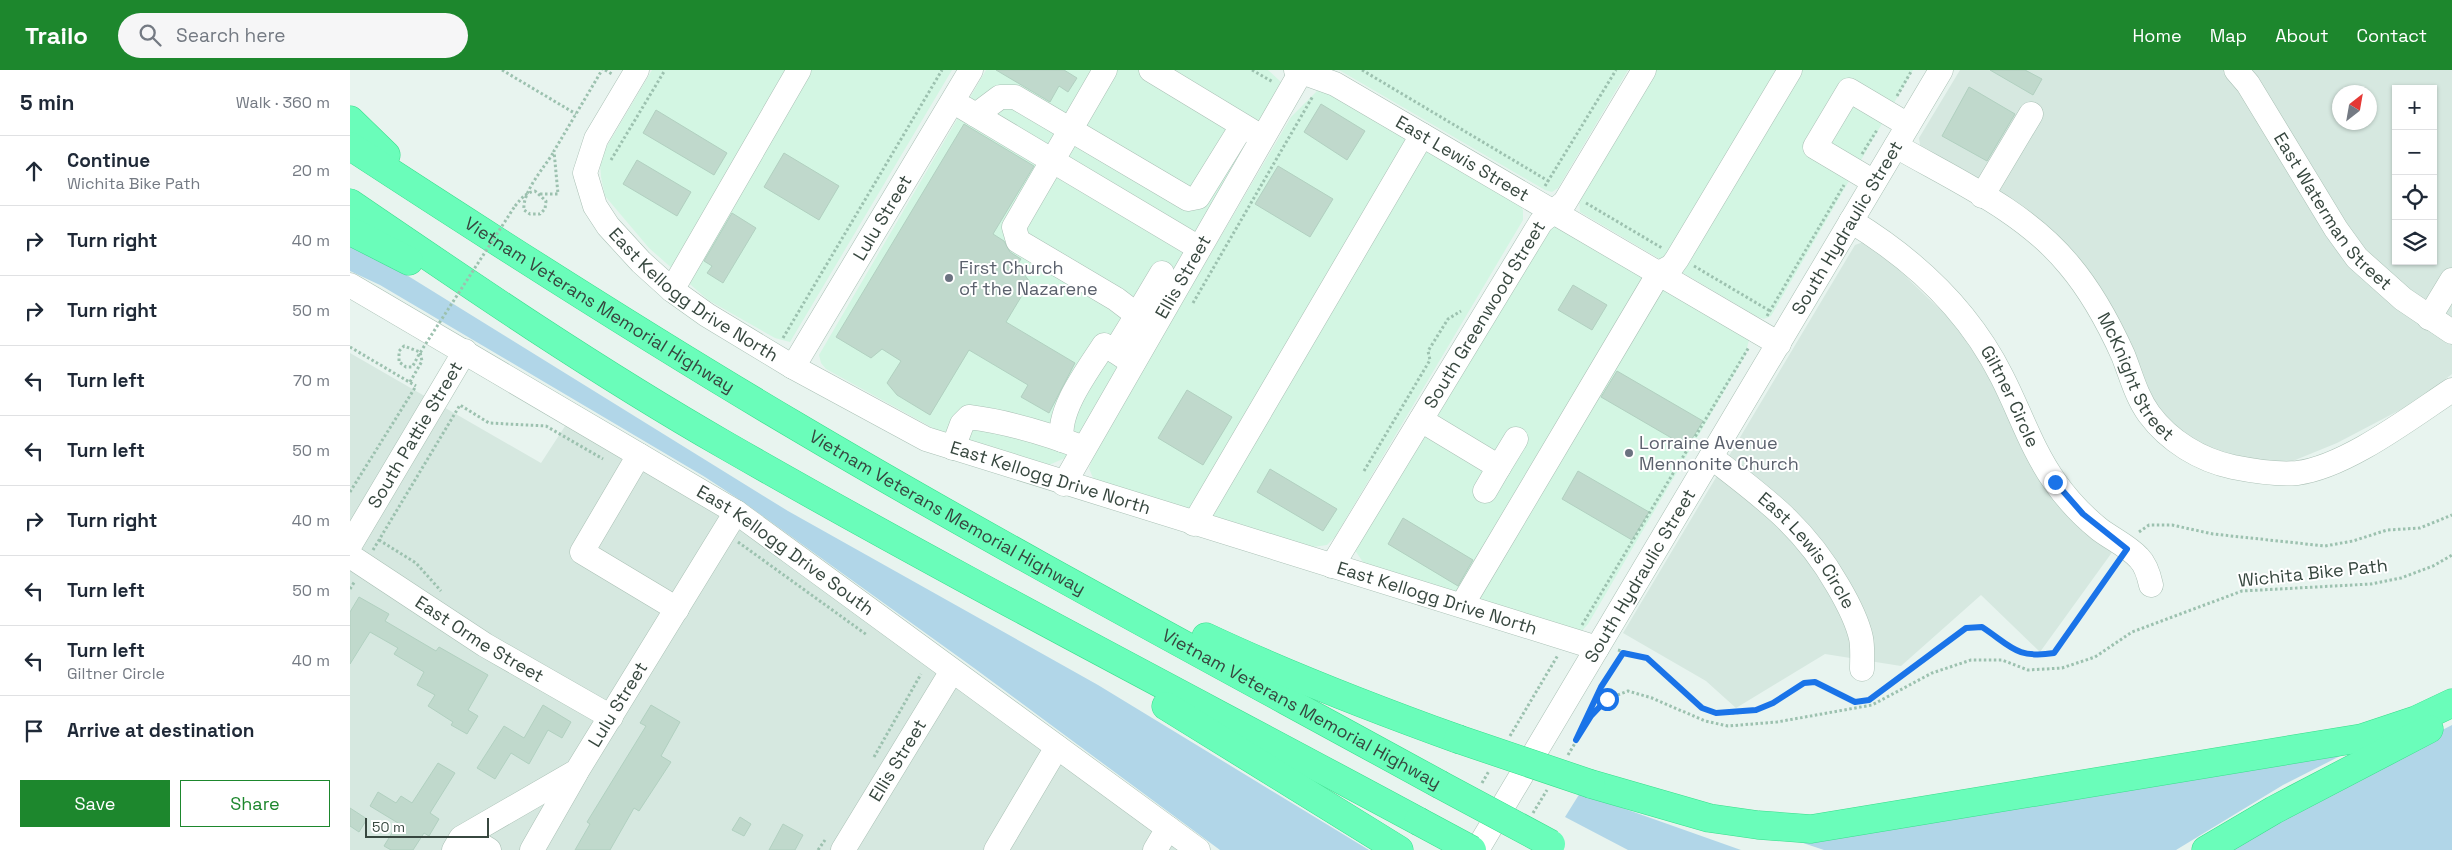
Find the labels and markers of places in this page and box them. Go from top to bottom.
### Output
place label: First Church of the Nazarene [959,256,1098,300]
marker: First Church of the Nazarene [943,272,955,284]
place label: Lorraine Avenue Mennonite Church [1639,431,1799,475]
marker: Lorraine Avenue Mennonite Church [1623,447,1635,459]

